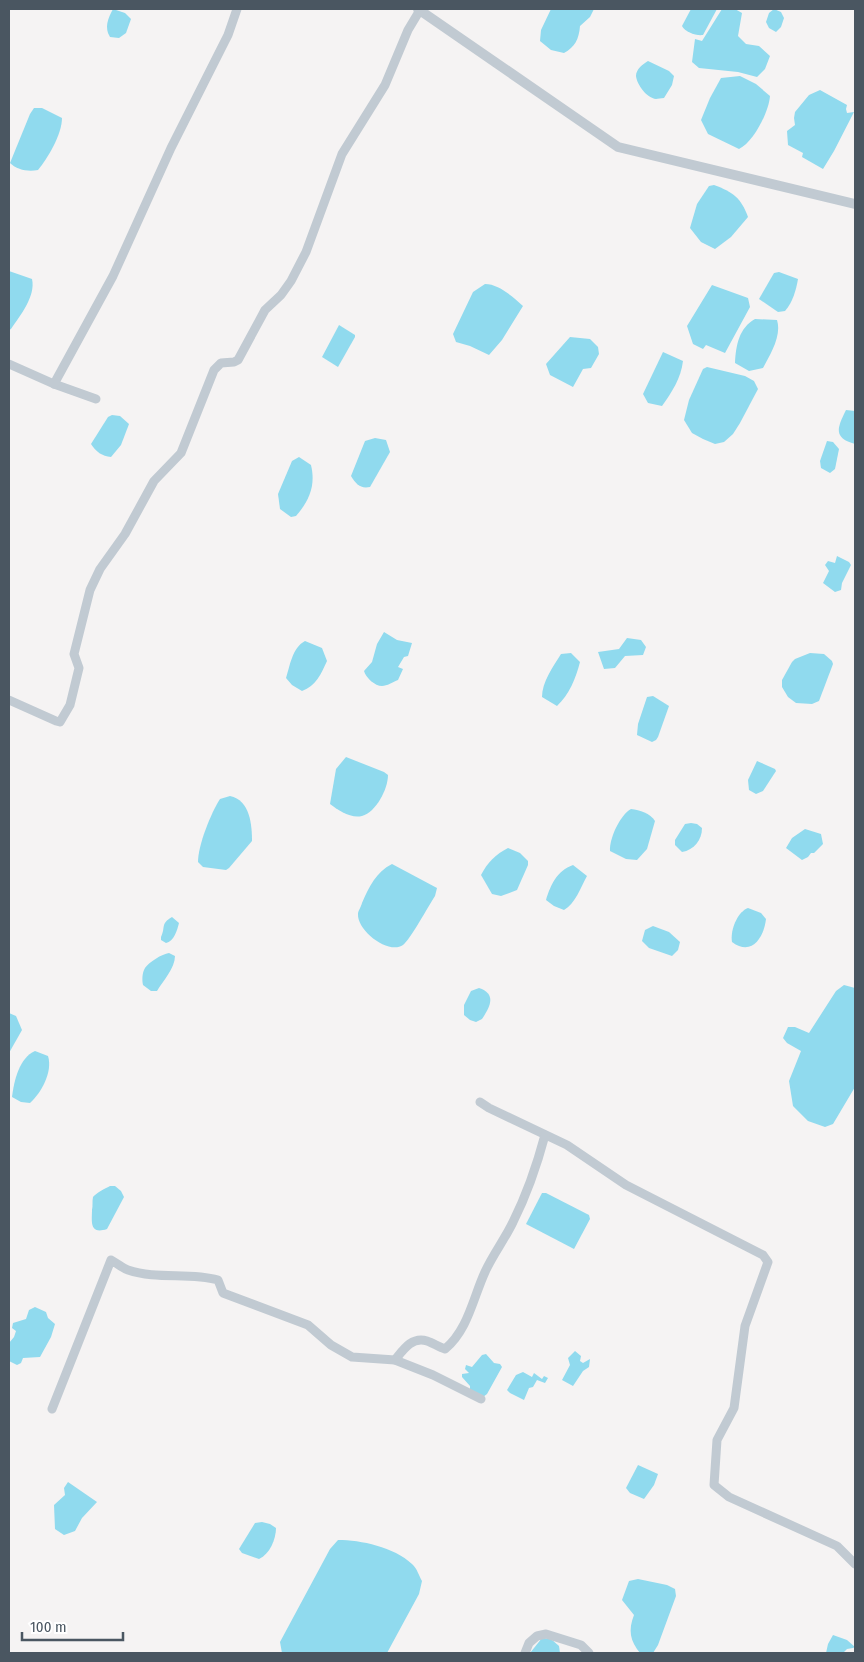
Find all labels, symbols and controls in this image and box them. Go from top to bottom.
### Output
scale bar [22,1610,124,1642]
text: 100 m [30,1618,67,1636]

